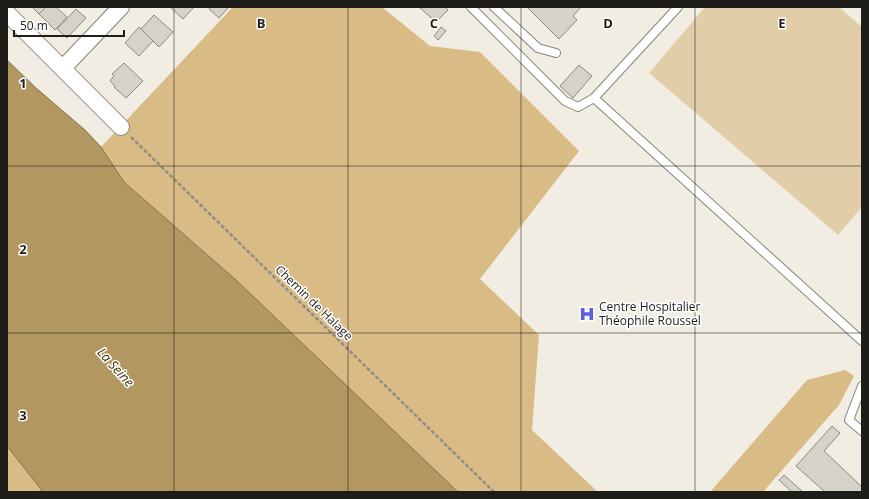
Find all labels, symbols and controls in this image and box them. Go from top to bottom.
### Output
scale bar [14,12,124,38]
text: B [257,14,266,32]
text: C [430,14,438,32]
text: D [603,14,613,32]
text: E [778,14,786,32]
text: 50 m [20,17,48,34]
text: 1 [19,74,27,92]
text: 2 [19,240,27,258]
street label: Chemin de Halage [272,261,357,344]
place label: Centre Hospitalier Théophile Roussel [599,298,701,329]
hospital icon: Centre Hospitalier Théophile Roussel [578,305,596,323]
water label: La Seine [94,343,139,391]
text: 3 [19,406,27,424]

